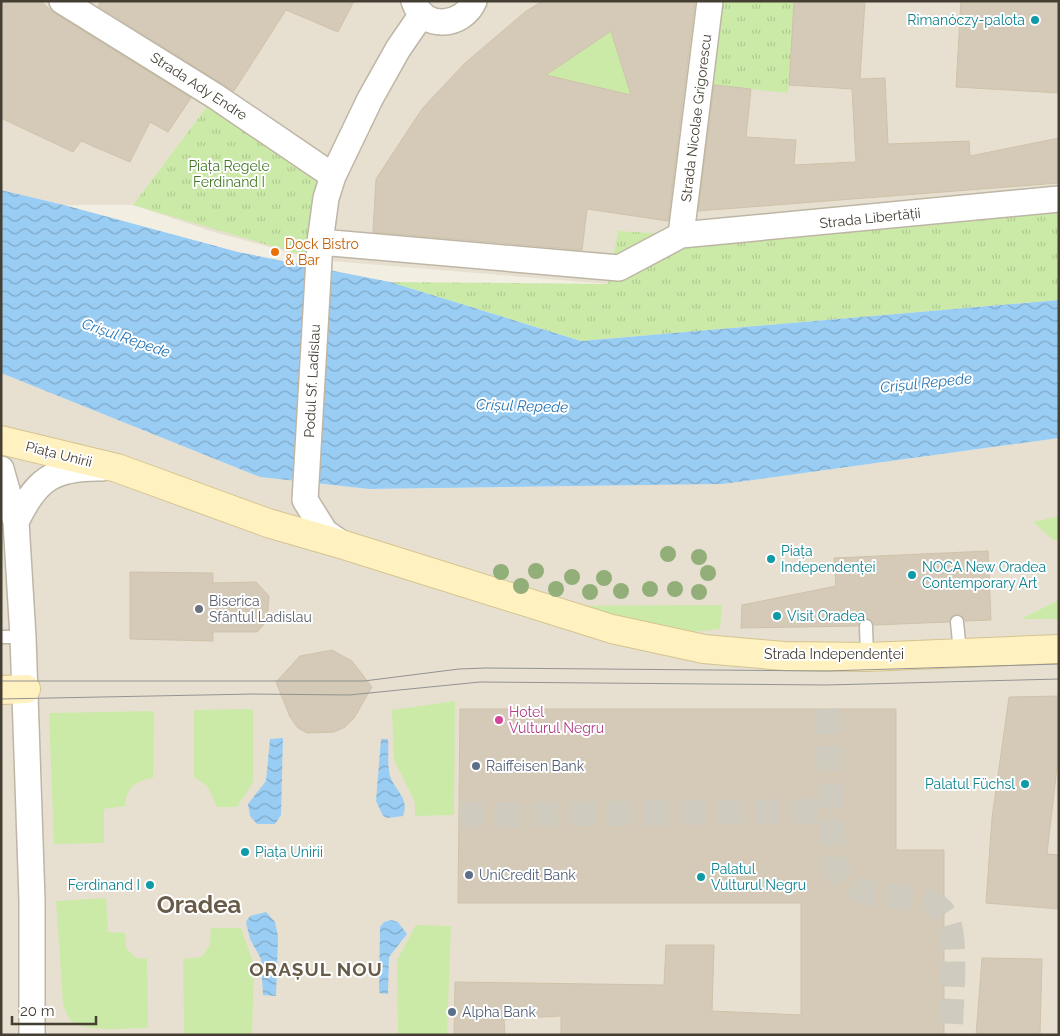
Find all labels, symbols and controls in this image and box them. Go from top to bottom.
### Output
place label: Rimanóczy-palota [907,12,1025,28]
marker: Rimanóczy-palota [1029,14,1041,26]
street label: Strada Nicolae Grigorescu [678,33,714,203]
street label: Strada Ady Endre [148,49,250,123]
park label: Piața Regele Ferdinand I [188,158,270,190]
street label: Strada Libertății [819,205,921,231]
place label: Dock Bistro & Bar [285,236,359,268]
marker: Dock Bistro & Bar [269,246,281,258]
water label: Crișul Repede [79,314,173,362]
street label: Podul Sf. Ladislau [301,324,323,438]
water label: Crișul Repede [879,369,973,397]
water label: Crișul Repede [476,395,568,417]
street label: Piața Unirii [24,438,94,470]
place label: Piața Independenței [781,543,875,575]
marker: Piața Independenței [765,553,777,565]
place label: NOCA New Oradea Contemporary Art [922,559,1046,591]
marker: NOCA New Oradea Contemporary Art [906,569,918,581]
place label: Biserica Sfântul Ladislau [209,593,312,625]
marker: Biserica Sfântul Ladislau [193,603,205,615]
place label: Visit Oradea [787,608,865,624]
marker: Visit Oradea [771,610,783,622]
street label: Strada Independenței [764,646,904,662]
place label: Hotel Vulturul Negru [509,704,604,736]
marker: Hotel Vulturul Negru [493,714,505,726]
place label: Raiffeisen Bank [486,758,585,774]
marker: Raiffeisen Bank [470,760,482,772]
place label: Palatul Füchsl [925,776,1015,792]
marker: Palatul Füchsl [1019,778,1031,790]
place label: Piața Unirii [255,844,323,860]
marker: Piața Unirii [239,846,251,858]
place label: Palatul Vulturul Negru [711,861,806,893]
place label: UniCredit Bank [479,867,576,883]
marker: UniCredit Bank [463,869,475,881]
marker: Palatul Vulturul Negru [695,871,707,883]
place label: Ferdinand I [68,877,140,893]
marker: Ferdinand I [144,879,156,891]
district label: Oradea [157,890,242,919]
district label: ORAȘUL NOU [249,958,383,980]
scale bar [12,994,96,1026]
text: 20 m [20,1002,55,1020]
place label: Alpha Bank [462,1004,536,1020]
marker: Alpha Bank [446,1006,458,1018]

